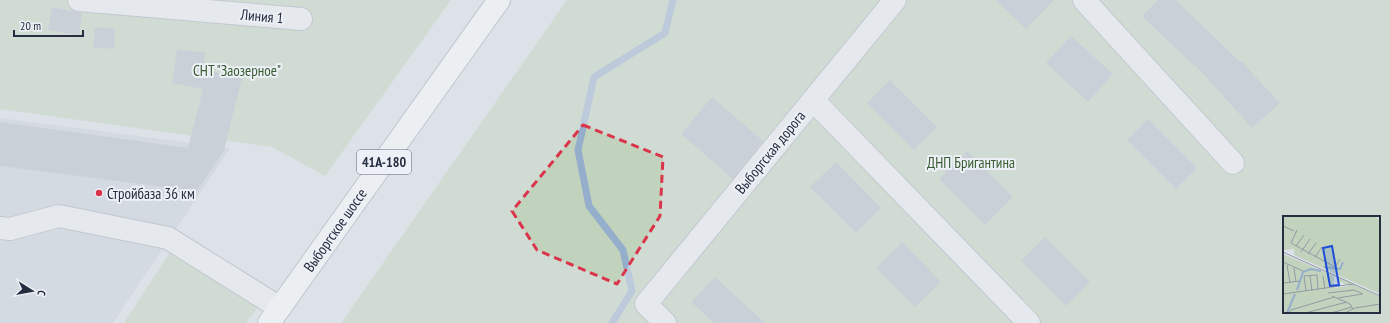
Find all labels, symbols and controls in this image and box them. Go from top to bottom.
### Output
street label: Линия 1 [239,5,284,27]
scale bar [14,12,83,38]
text: 20 m [20,18,41,33]
park label: СНТ "Заозерное" [193,61,281,80]
street label: Выборгская дорога [731,107,809,197]
road number: 41А-180 [357,150,411,174]
park label: ДНП Бригантина [927,153,1015,172]
place label: Стройбаза 36 км [107,184,195,203]
street label: Выборгское шоссе [299,185,371,275]
marker: Стройбаза 36 км [94,188,104,198]
inset map [1283,216,1380,313]
north arrow [12,271,52,311]
text: С [34,289,49,297]

